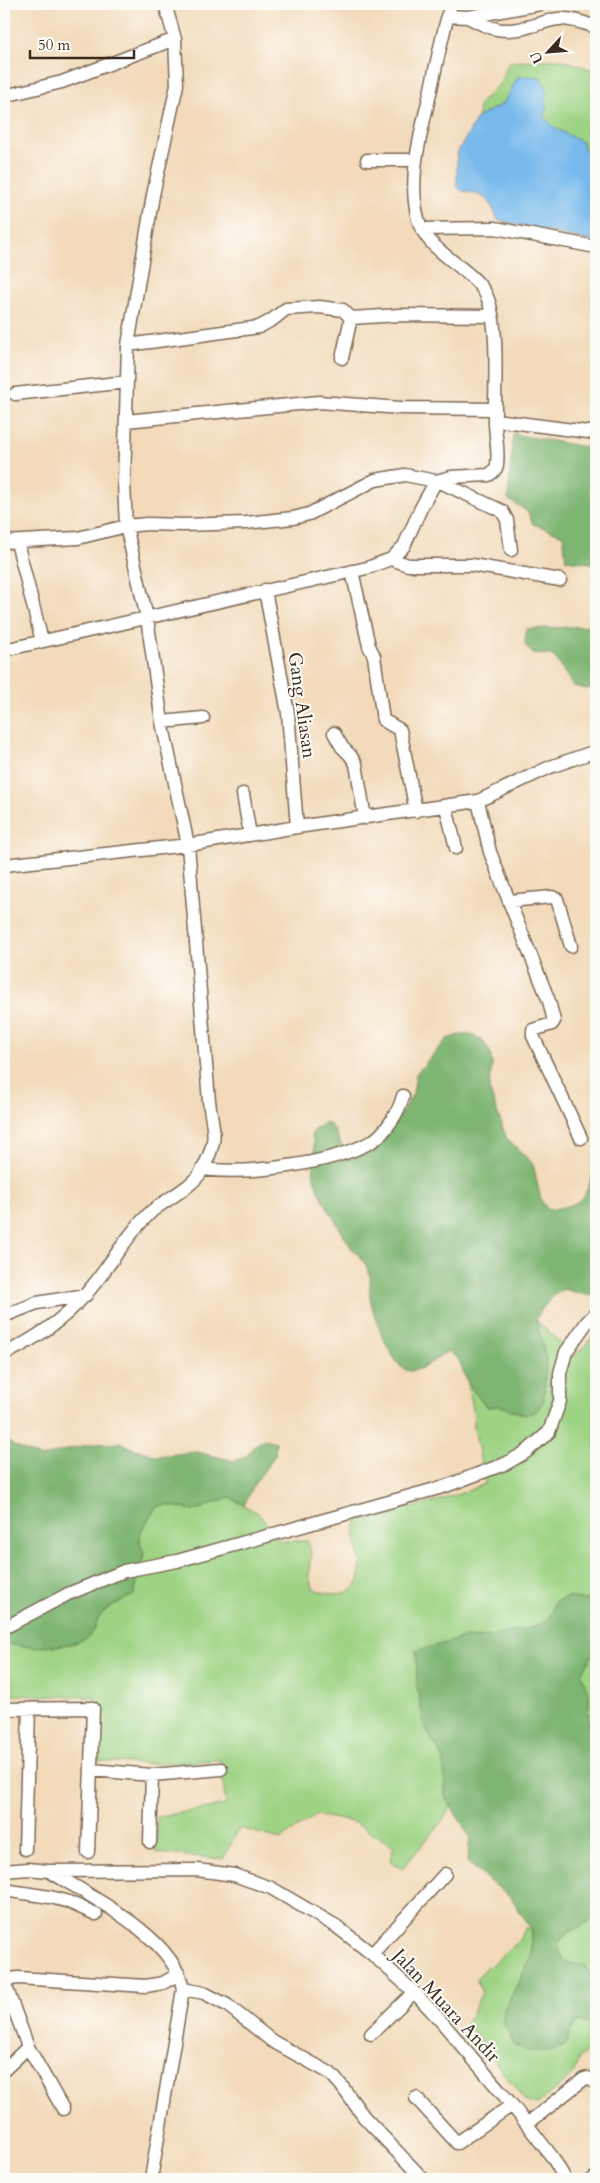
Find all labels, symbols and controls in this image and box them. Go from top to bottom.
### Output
scale bar [30,28,134,60]
north arrow [522,28,572,78]
text: 50 m [38,35,70,55]
text: U [525,48,548,67]
street label: Gang Aliasan [282,650,322,760]
street label: Jalan Muara Andir [385,1941,506,2068]

